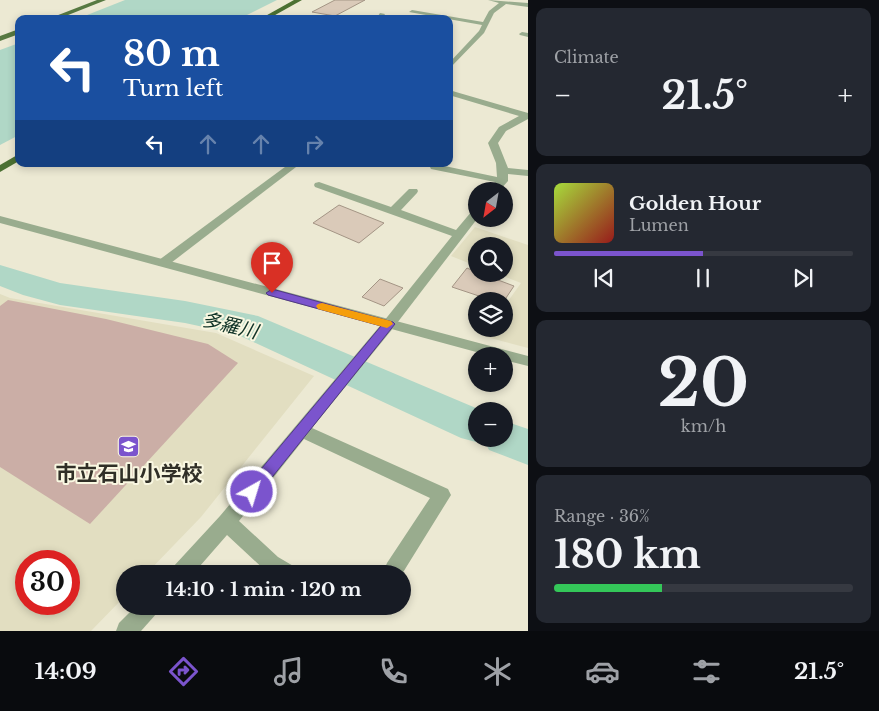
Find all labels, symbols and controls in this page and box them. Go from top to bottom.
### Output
text: 80 m [123,32,220,75]
icon: left [40,35,105,100]
text: Climate [554,47,619,67]
text: 21.5° [661,72,748,119]
text: Turn left [123,75,223,102]
text: − [554,78,572,113]
text: + [838,78,853,113]
icon: left [141,130,169,158]
icon: ahead [194,130,222,158]
icon: ahead [247,130,275,158]
icon: right [300,130,328,158]
north arrow [468,182,512,228]
map controls [468,182,513,447]
text: Golden Hour [629,192,761,215]
text: Lumen [629,215,689,235]
button: search [468,237,513,282]
pin [251,242,293,293]
icon: arrive [258,249,286,277]
icon: previous [590,264,618,292]
icon: pause [689,264,717,292]
icon: next [789,264,817,292]
button: layers [468,292,513,337]
water label: 多羅川 [199,307,262,344]
text: 20 [658,343,749,424]
button: + [468,347,513,392]
button: − [468,402,513,447]
text: km/h [681,416,726,436]
school or university icon: 市立石山小学校 [117,435,141,459]
place label: 市立石山小学校 [56,461,203,487]
position arrow [225,465,277,517]
text: Range · 36% [554,506,650,526]
text: 180 km [554,531,701,578]
speed limit sign: 30 [15,550,80,615]
text: 14:10 · 1 min · 120 m [166,578,361,601]
icon: directions [166,654,201,689]
icon: music [271,654,306,689]
icon: phone [376,654,411,689]
icon: climate [480,654,515,689]
icon: car [585,654,620,689]
icon: filters [689,654,724,689]
text: 14:09 [35,658,97,685]
text: 21.5° [794,658,844,685]

